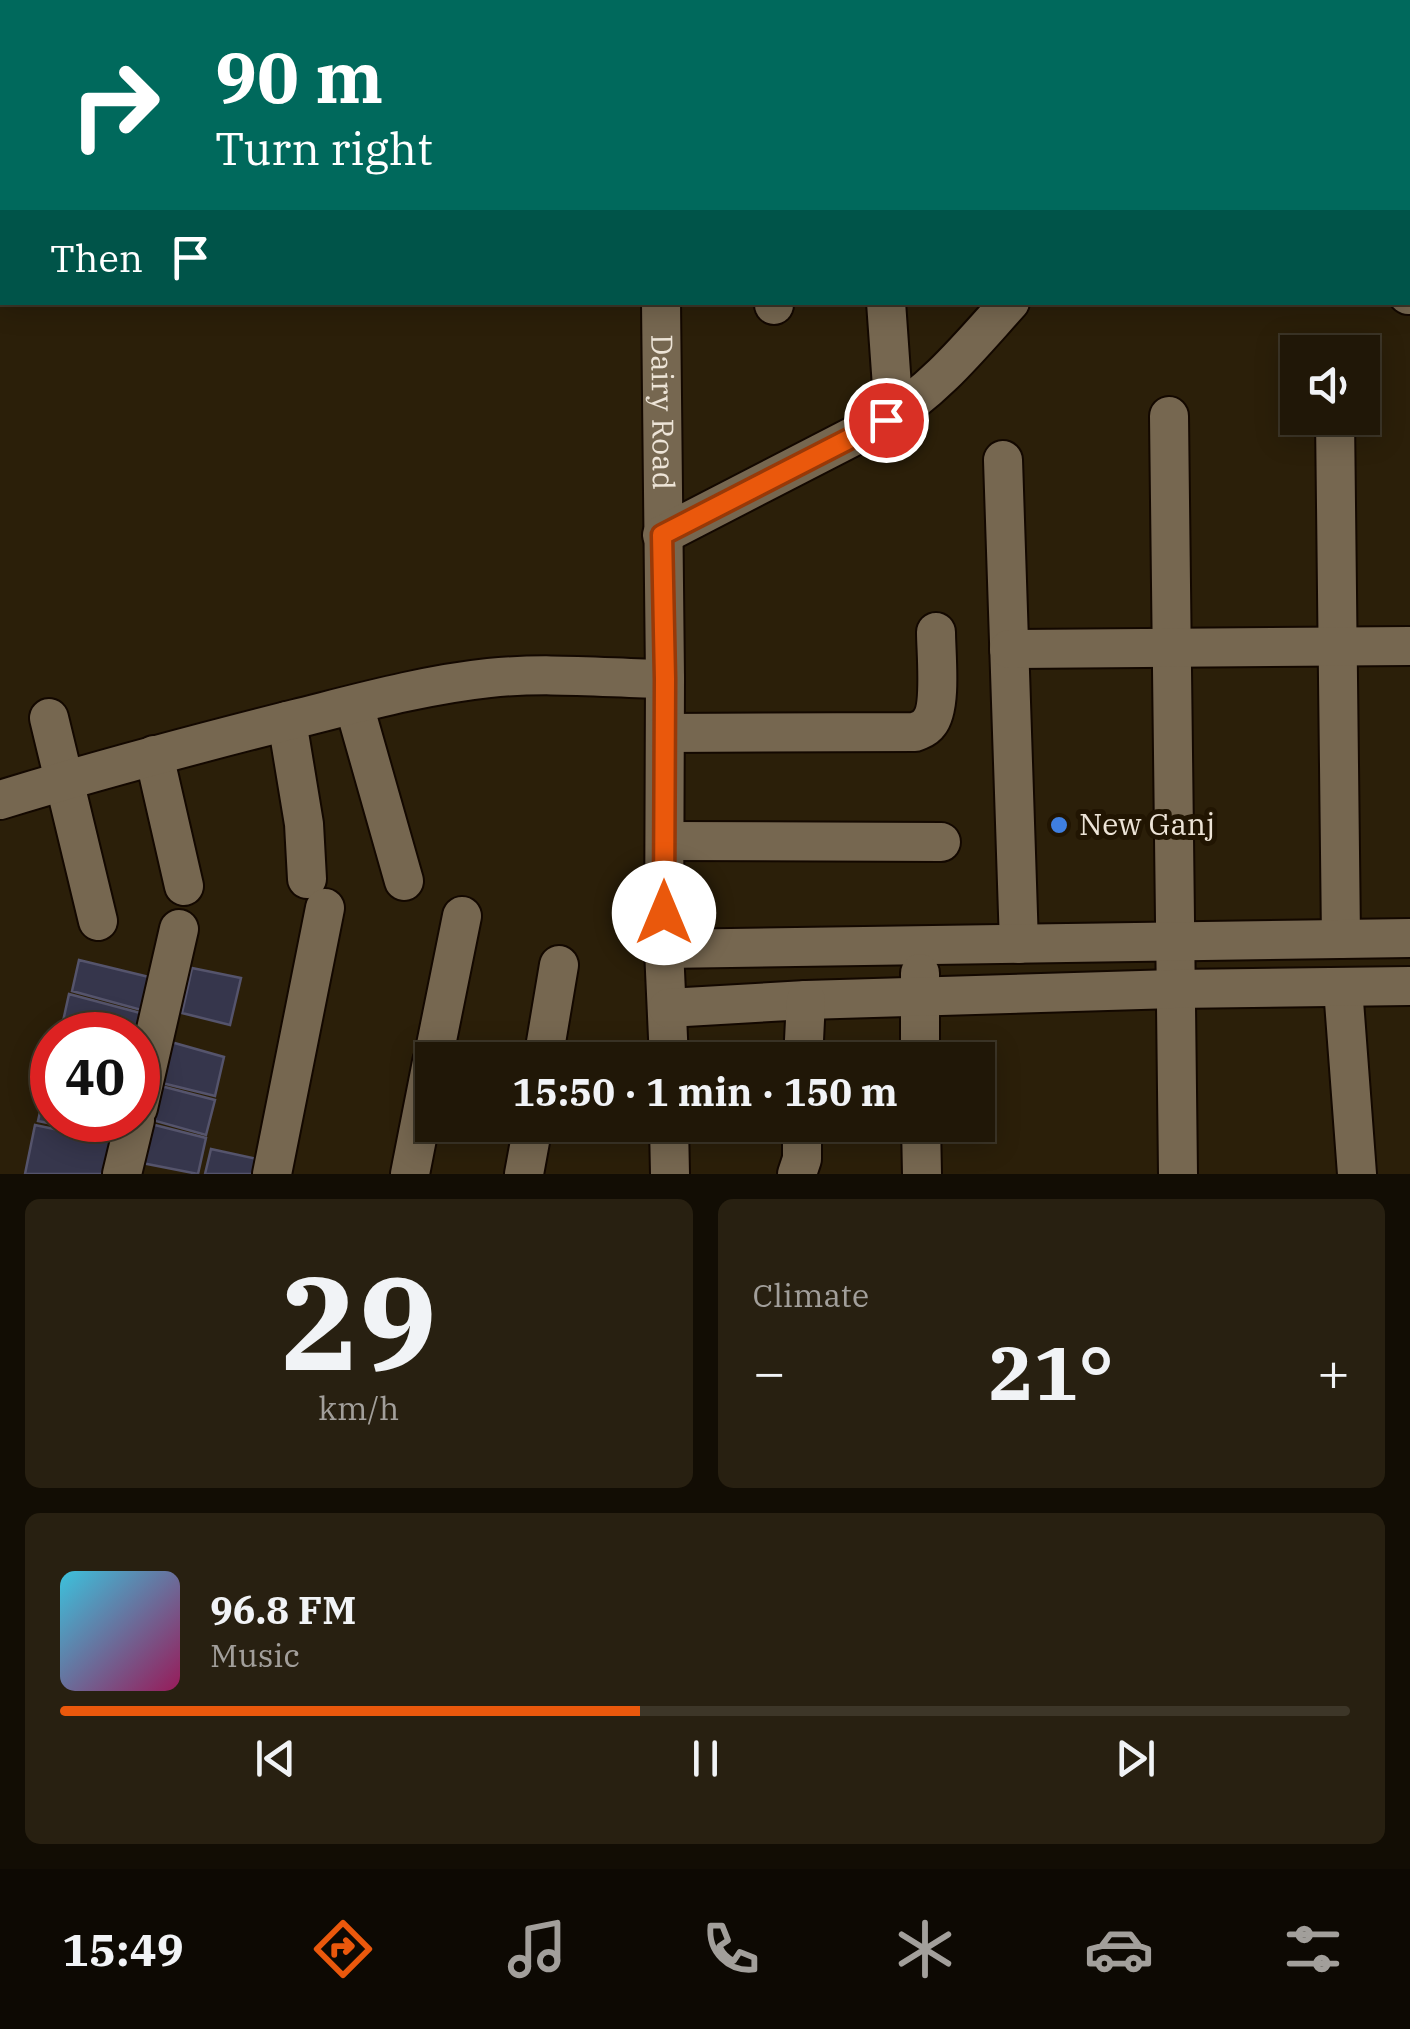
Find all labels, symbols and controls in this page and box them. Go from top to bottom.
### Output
text: 90 m [215,31,383,122]
icon: right [50,40,180,170]
text: Turn right [215,119,433,177]
icon: arrive [163,230,218,285]
text: Then [50,233,143,282]
street label: Dairy Road [643,334,684,490]
map controls [1280,335,1380,435]
button: sound [1280,335,1380,435]
pin [844,378,929,463]
icon: arrive [859,393,914,448]
place label: New Ganj [1079,804,1215,843]
marker: New Ganj [1048,814,1070,836]
position arrow [612,861,716,965]
speed limit sign: 40 [30,1012,160,1142]
text: 15:50 · 1 min · 150 m [512,1067,898,1116]
text: 29 [281,1237,437,1406]
text: Climate [753,1274,869,1316]
text: 21° [989,1323,1114,1421]
text: − [753,1336,786,1407]
text: + [1317,1336,1350,1407]
text: km/h [318,1387,399,1429]
text: 96.8 FM [210,1585,356,1634]
text: Music [210,1634,300,1676]
icon: previous [248,1731,303,1786]
icon: pause [678,1731,733,1786]
icon: next [1108,1731,1163,1786]
icon: directions [308,1914,378,1984]
icon: music [502,1914,572,1984]
icon: phone [696,1914,766,1984]
icon: climate [890,1914,960,1984]
icon: car [1084,1914,1154,1984]
icon: filters [1278,1914,1348,1984]
text: 15:49 [62,1920,184,1978]

